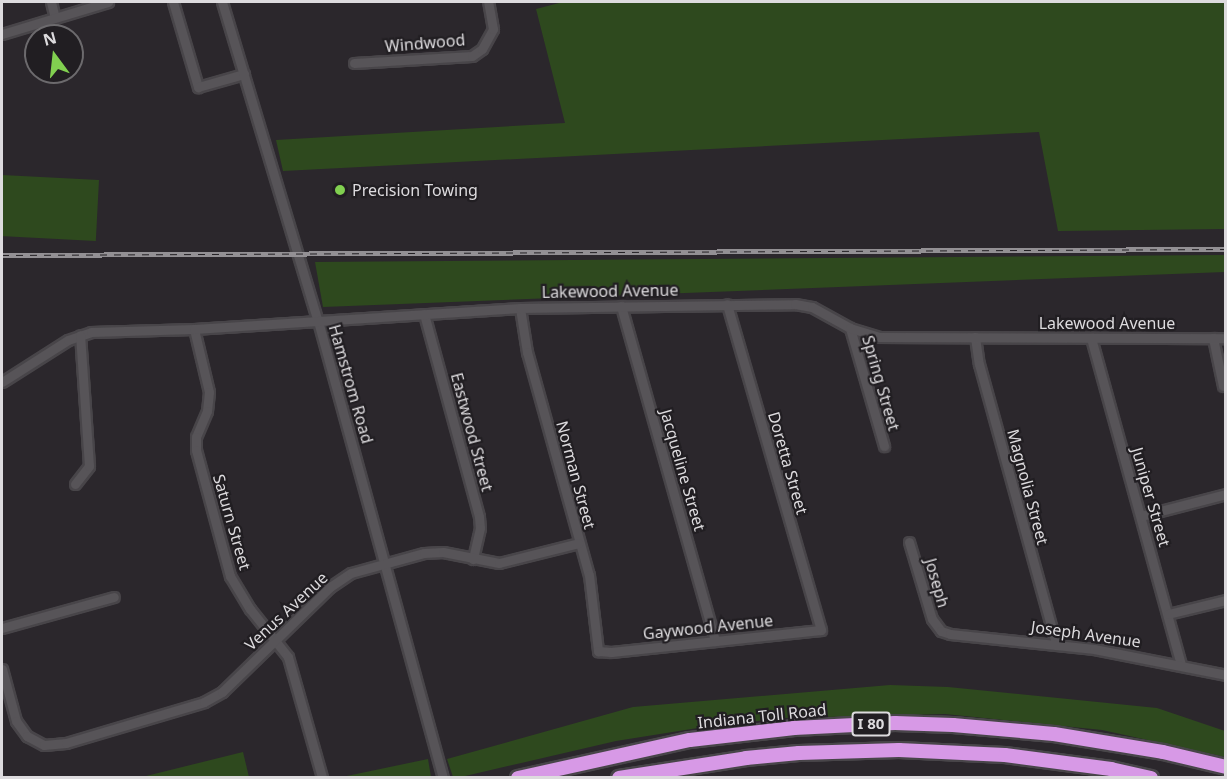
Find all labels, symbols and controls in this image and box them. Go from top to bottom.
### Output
north arrow [24,24,84,84]
text: N [41,26,59,51]
street label: Windwood [384,30,466,56]
place label: Precision Towing [352,180,478,200]
marker: Precision Towing [333,183,347,197]
street label: Lakewood Avenue [541,280,679,302]
street label: Lakewood Avenue [1039,313,1175,333]
street label: Hamstrom Road [325,322,377,446]
street label: Spring Street [858,333,904,433]
street label: Eastwood Street [447,371,497,493]
street label: Jacqueline Street [656,407,710,533]
street label: Doretta Street [764,409,812,517]
street label: Norman Street [552,419,600,531]
street label: Magnolia Street [1003,427,1053,547]
street label: Juniper Street [1128,445,1174,549]
street label: Saturn Street [209,472,255,572]
street label: Joseph [921,556,953,610]
street label: Venus Avenue [241,568,331,654]
street label: Gaywood Avenue [642,611,774,643]
street label: Joseph Avenue [1030,617,1142,651]
street label: Indiana Toll Road [697,700,827,732]
road number: I 80 [852,712,890,736]

